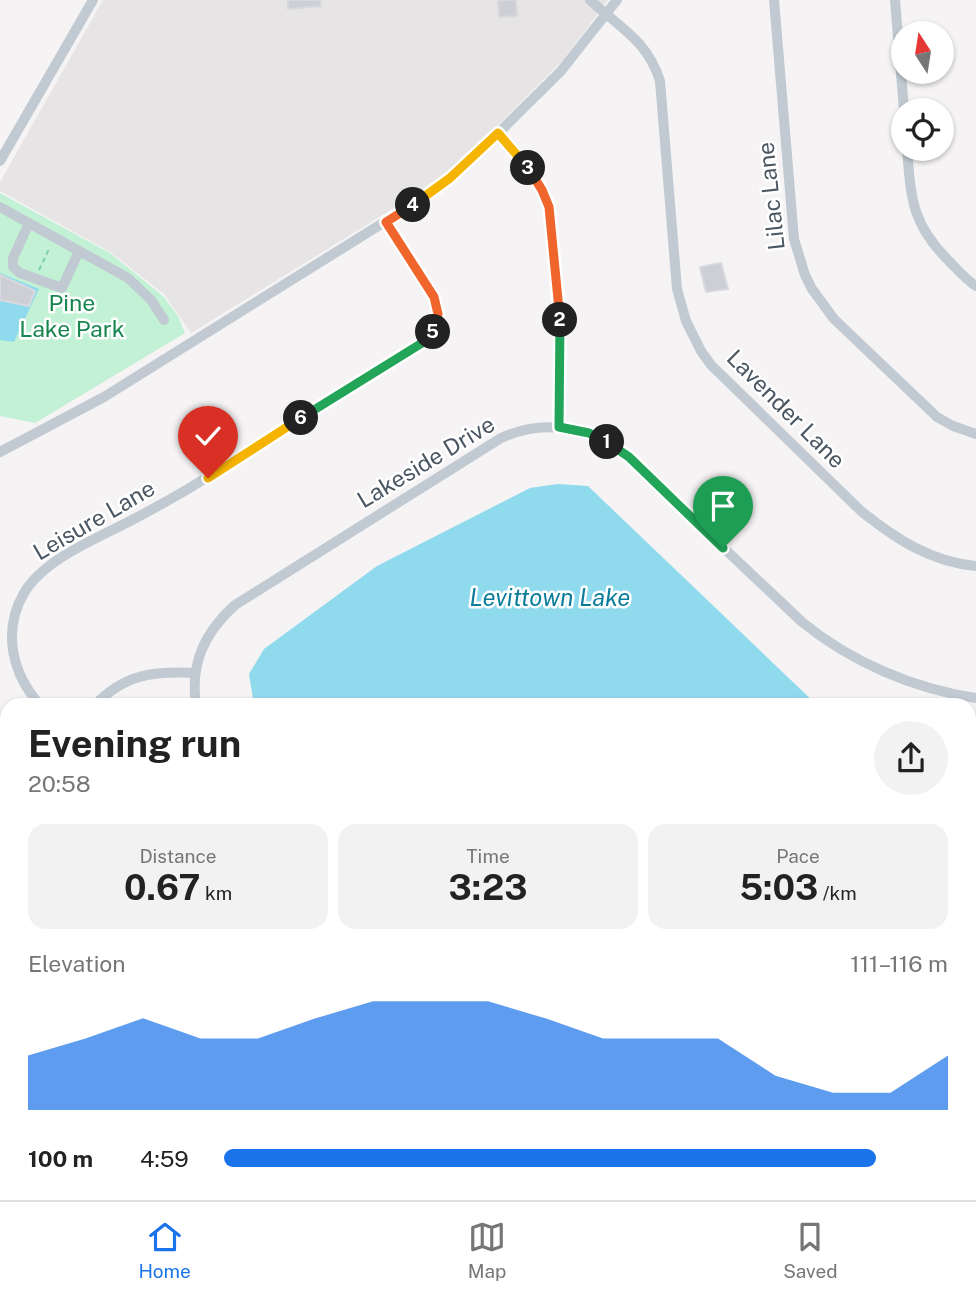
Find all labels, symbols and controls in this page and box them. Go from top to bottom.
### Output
north arrow [891,21,954,84]
map controls [891,21,954,161]
button: locate [891,98,954,161]
street label: Lilac Lane [751,141,790,251]
pin: 3 [510,150,546,186]
text: 3 [521,156,534,178]
pin: 4 [396,188,430,222]
text: 4 [406,193,419,215]
park label: Pine Lake Park [19,289,125,342]
pin: 2 [542,302,578,338]
text: 2 [553,308,566,330]
pin: 5 [416,314,450,350]
text: 5 [426,320,439,342]
street label: Lavender Lane [722,344,851,473]
pin: 6 [284,400,318,436]
pin [178,406,238,478]
text: 6 [294,406,307,428]
street label: Lakeside Drive [352,410,499,513]
icon: check [189,417,227,455]
pin: 1 [590,424,624,460]
text: 1 [602,430,611,452]
street label: Leisure Lane [28,474,159,565]
pin [693,476,753,548]
icon: arrive [704,487,742,525]
water label: Levittown Lake [470,583,630,611]
text: Evening run [28,721,241,766]
button: share [874,721,948,795]
text: 20:58 [28,770,91,797]
text: Distance [139,845,217,867]
text: Time [466,845,510,867]
text: Pace [776,845,820,867]
text: 0.67 [124,867,200,908]
text: 3:23 [449,867,527,908]
text: 5:03 [739,867,818,908]
text: km [200,882,232,904]
text: /km [818,882,857,904]
text: Elevation [28,950,126,977]
text: 111–116 m [850,950,948,977]
text: 100 m [28,1145,93,1172]
text: 4:59 [140,1145,189,1172]
tab: Home [138,1218,191,1282]
tab: Map [468,1218,506,1282]
tab: Saved [783,1218,838,1282]

